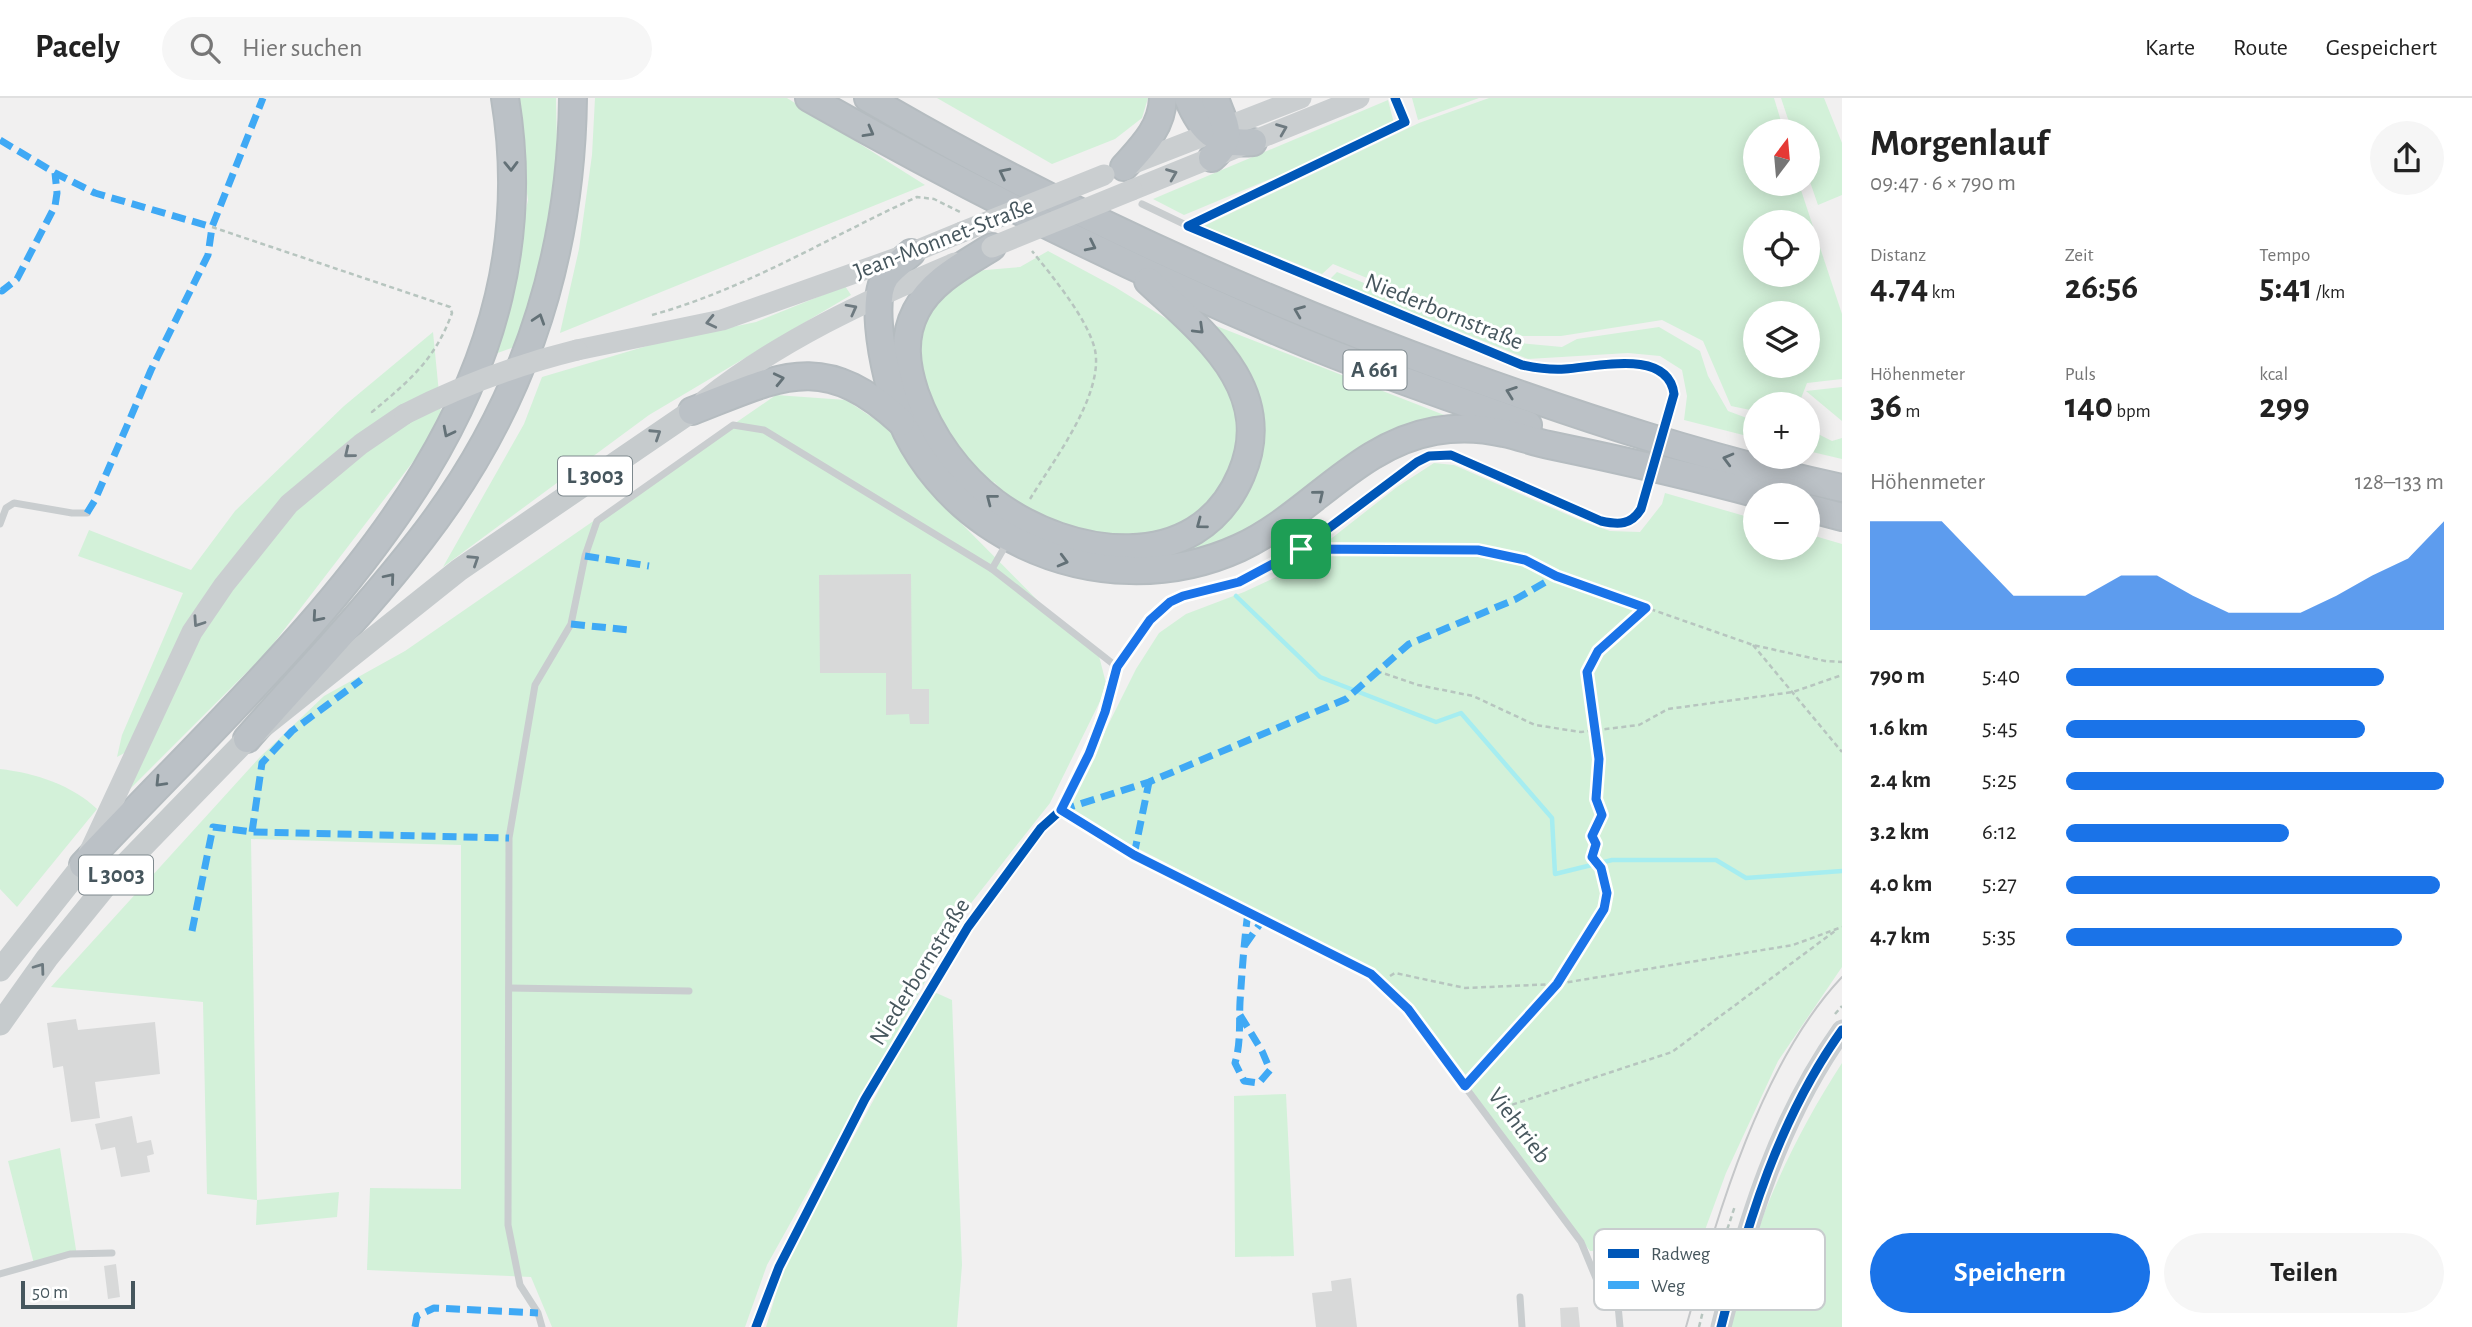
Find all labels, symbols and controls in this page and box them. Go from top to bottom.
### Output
search box [162,17,652,80]
icon: search [186,29,224,67]
text: Pacely [35,31,120,64]
text: Hier suchen [242,35,363,61]
text: Karte [2145,36,2195,60]
text: Route [2233,36,2288,60]
text: Gespeichert [2326,36,2437,60]
north arrow [1743,119,1820,196]
map controls [1743,119,1820,560]
button: share [2370,121,2444,195]
one-way arrow [862,123,874,137]
one-way arrow [1276,124,1288,138]
text: Morgenlauf [1870,125,2048,163]
one-way arrow [504,161,519,172]
one-way arrow [999,168,1011,181]
one-way arrow [1165,168,1178,182]
text: 09:47 · 6 × 790 m [1870,172,2016,195]
street label: Jean-Monnet-Straße [851,194,1037,284]
button: locate [1743,210,1820,287]
one-way arrow [1084,237,1096,251]
text: Distanz [1870,246,1926,265]
text: Zeit [2065,246,2094,265]
text: Tempo [2259,246,2310,265]
street label: Niederbornstraße [1362,269,1526,355]
text: 4.74 [1870,270,1928,305]
text: 26:56 [2065,270,2138,305]
text: 5:41 [2259,270,2313,305]
text: km [1928,283,1955,302]
text: /km [2313,283,2345,302]
button: layers [1743,301,1820,378]
one-way arrow [845,303,858,317]
one-way arrow [1293,305,1306,319]
one-way arrow [531,313,545,325]
one-way arrow [705,314,717,328]
one-way arrow [1191,321,1204,334]
road number: A 661 [1344,350,1406,390]
text: Höhenmeter [1870,365,1965,384]
text: Puls [2065,365,2096,384]
text: kcal [2259,365,2288,384]
one-way arrow [773,373,785,387]
one-way arrow [1506,386,1518,400]
text: 36 [1870,389,1902,424]
text: 140 [2065,389,2113,424]
text: 299 [2259,389,2310,424]
button: + [1743,392,1820,469]
text: m [1902,402,1920,421]
text: bpm [2113,402,2151,421]
one-way arrow [443,425,457,437]
one-way arrow [648,430,661,442]
one-way arrow [344,445,356,458]
one-way arrow [1723,453,1735,467]
road number: L 3003 [558,456,632,496]
text: Höhenmeter [1870,471,1985,494]
text: 128–133 m [2355,471,2444,494]
button: − [1743,483,1820,560]
one-way arrow [1311,491,1324,503]
one-way arrow [986,494,998,507]
one-way arrow [1196,516,1209,529]
pin [1271,519,1331,579]
icon: arrive [1282,530,1320,568]
one-way arrow [1057,553,1069,567]
one-way arrow [466,556,479,569]
one-way arrow [382,573,394,586]
one-way arrow [313,608,325,621]
one-way arrow [194,614,206,627]
text: 790 m [1870,665,1925,688]
text: 5:40 [1982,665,2020,688]
text: 1.6 km [1870,717,1928,740]
text: 5:45 [1982,717,2018,740]
text: 2.4 km [1870,769,1931,792]
text: 5:25 [1982,769,2017,792]
one-way arrow [156,774,169,787]
text: 3.2 km [1870,821,1929,844]
text: 6:12 [1982,821,2016,844]
road number: L 3003 [79,856,153,894]
text: 4.0 km [1870,873,1932,896]
text: 5:27 [1982,873,2017,896]
street label: Niederbornstraße [865,894,975,1050]
text: 4.7 km [1870,925,1930,948]
text: 5:35 [1982,925,2016,948]
one-way arrow [32,963,44,976]
street label: Viehtrieb [1483,1084,1555,1168]
legend [1594,1229,1825,1310]
button: Speichern [1870,1233,2150,1313]
button: Teilen [2164,1233,2444,1313]
text: Radweg [1651,1245,1711,1264]
text: Weg [1651,1277,1686,1296]
scale bar [21,1278,135,1310]
text: 50 m [32,1283,68,1302]

